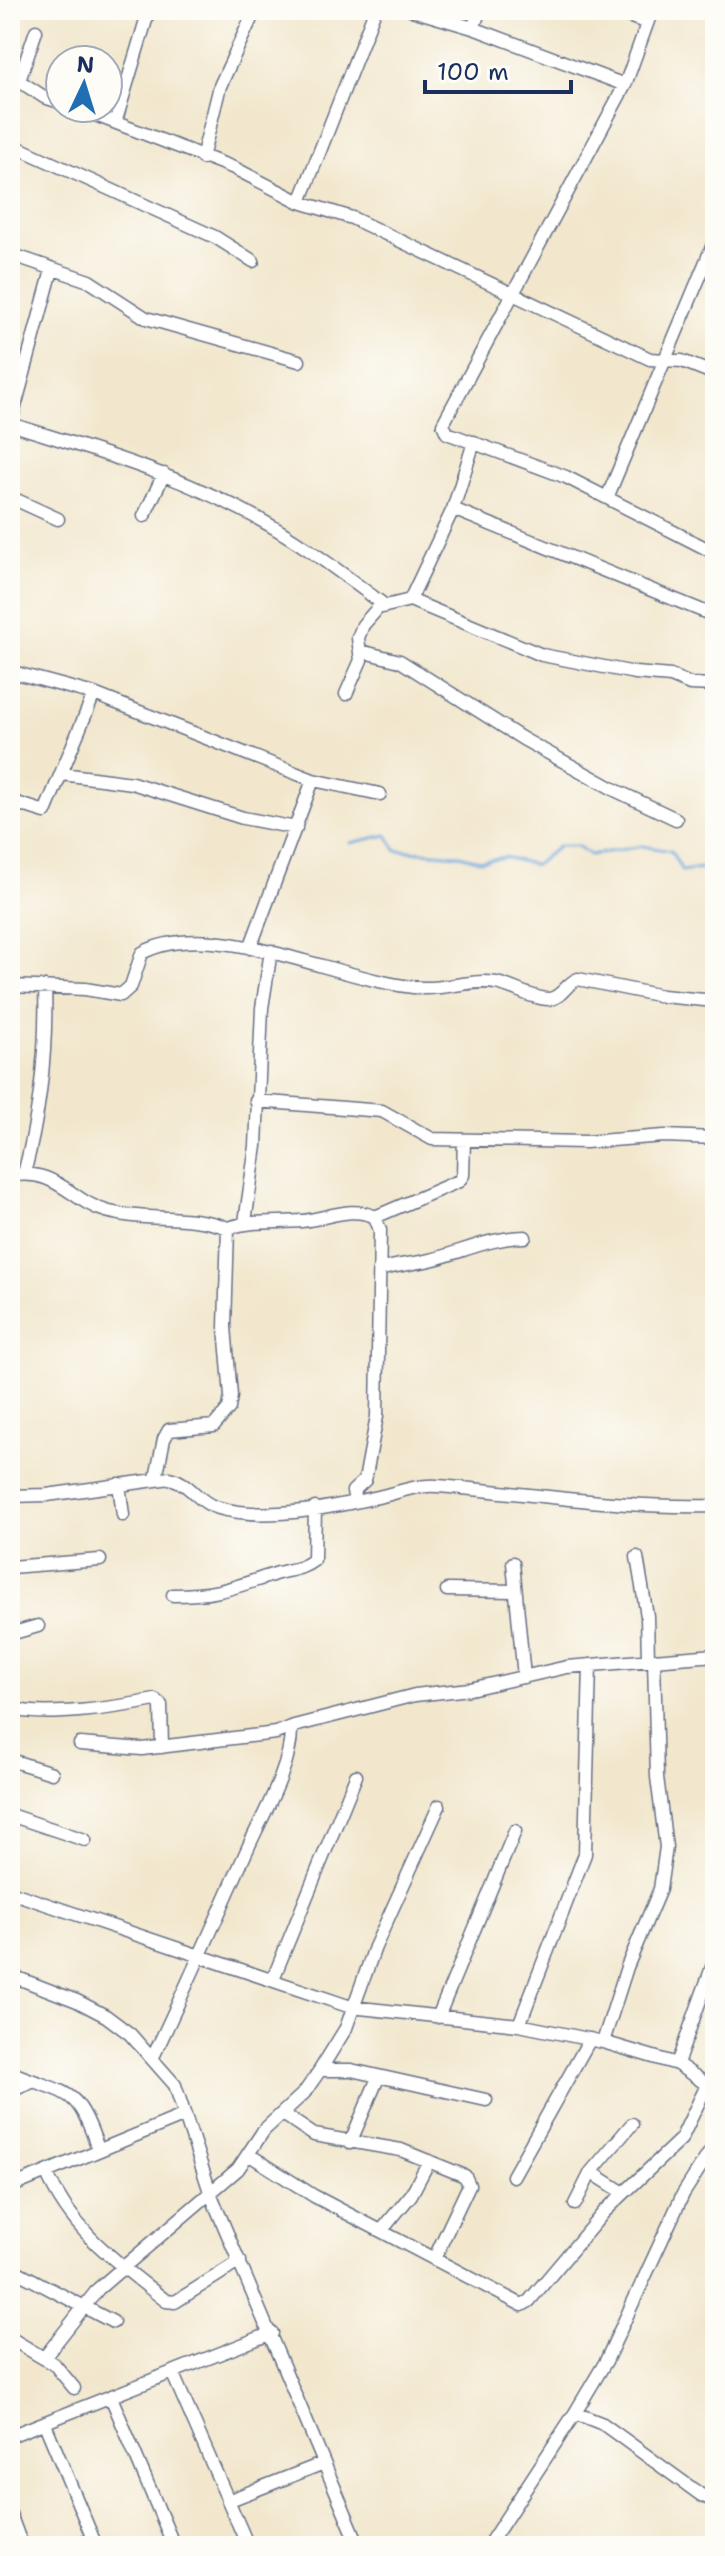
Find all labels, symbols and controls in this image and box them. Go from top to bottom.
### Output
north arrow [44,44,124,124]
scale bar [425,44,571,94]
text: N [76,49,95,80]
text: 100 m [437,56,509,88]

